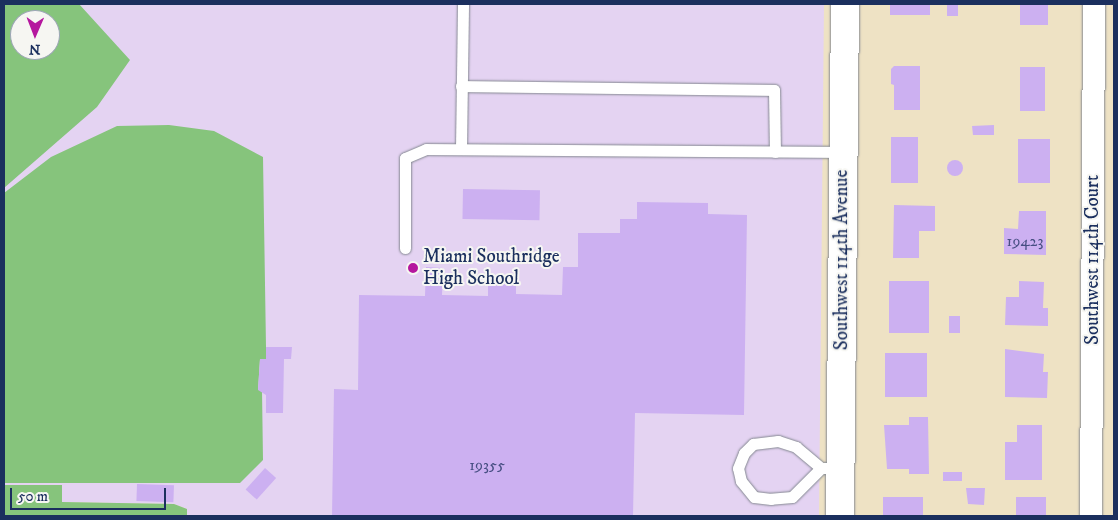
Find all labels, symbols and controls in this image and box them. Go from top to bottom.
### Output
north arrow [10,10,60,60]
text: N [29,40,41,58]
street label: Southwest 114th Avenue [831,170,853,350]
street label: Southwest 114th Court [1082,175,1104,345]
house number: 19423 [1007,231,1043,251]
place label: Miami Southridge High School [423,246,560,290]
marker: Miami Southridge High School [407,262,419,274]
house number: 19355 [469,455,505,475]
scale bar [12,478,169,510]
text: 50 m [18,487,48,506]

